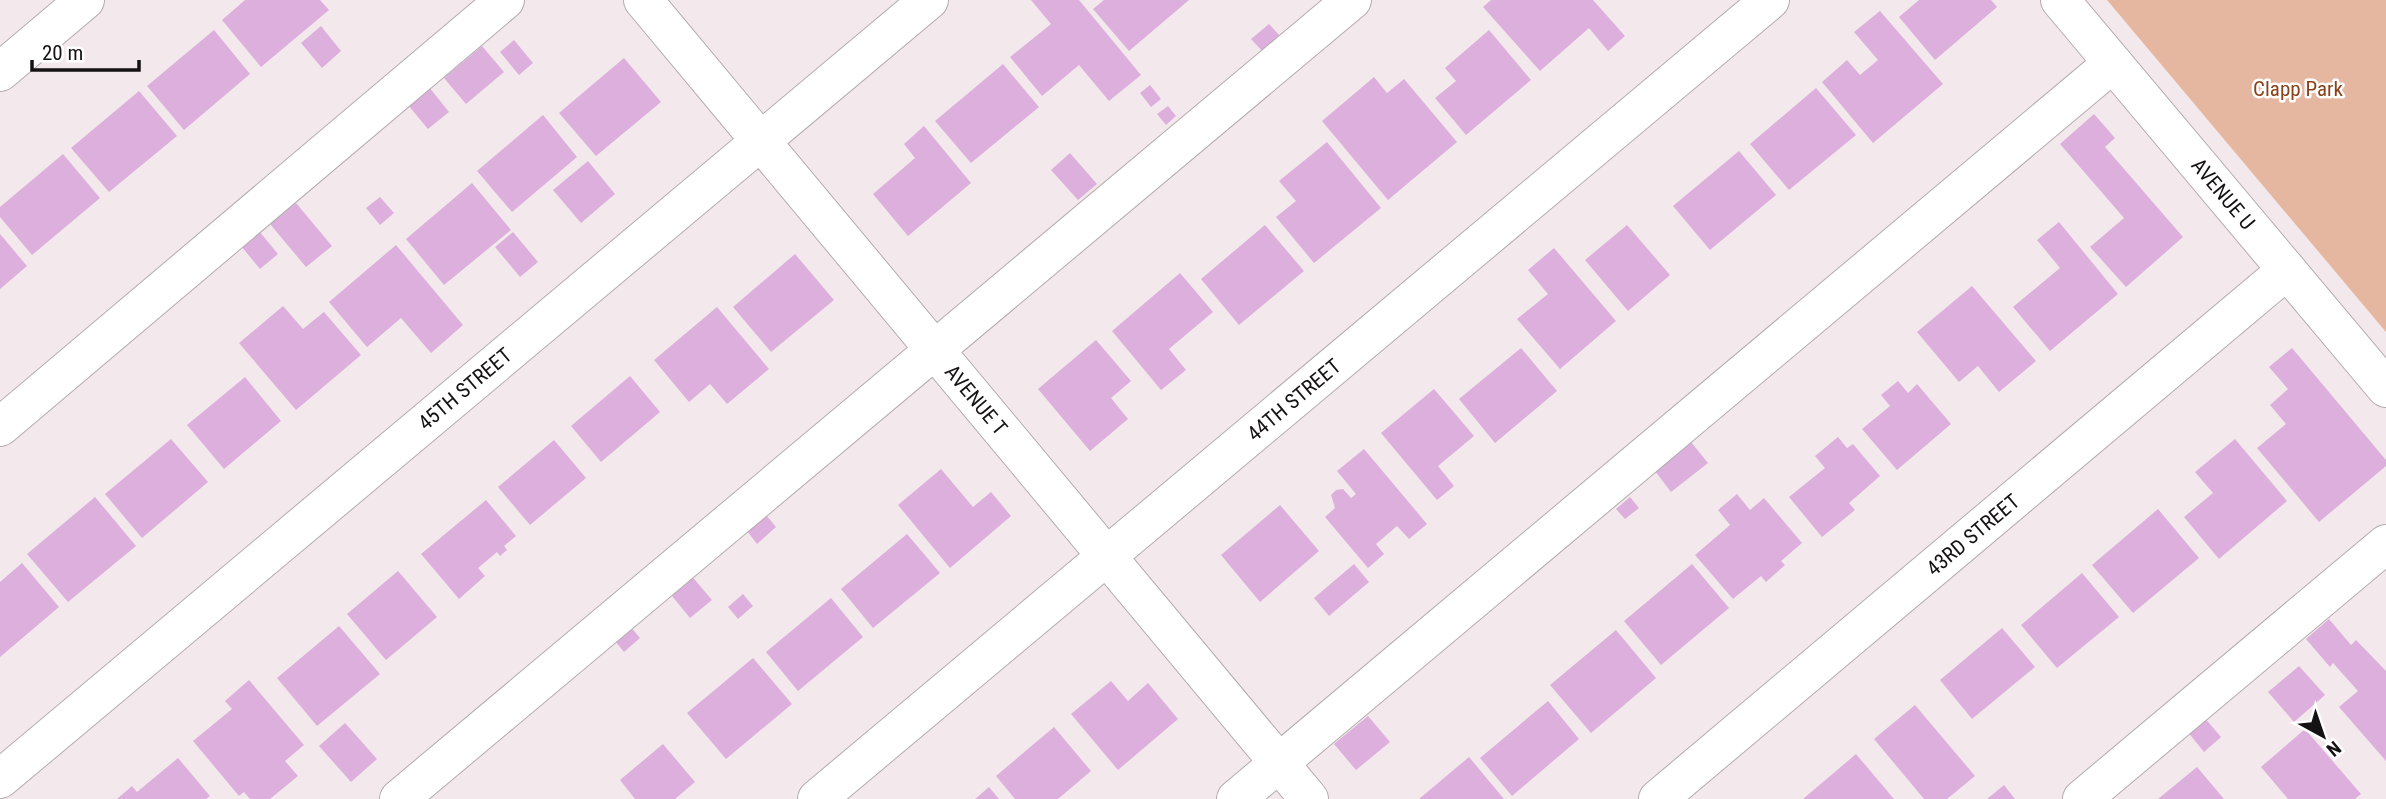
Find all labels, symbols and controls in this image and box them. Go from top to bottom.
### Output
scale bar [32,28,138,72]
text: 20 m [42,41,83,65]
park label: Clapp Park [2253,77,2343,101]
street label: AVENUE U [2186,154,2260,234]
street label: 45TH STREET [413,343,517,435]
street label: 44TH STREET [1242,354,1346,446]
street label: AVENUE T [940,360,1012,440]
street label: 43RD STREET [1922,489,2024,581]
north arrow [2288,701,2358,771]
text: N [2322,736,2345,761]

